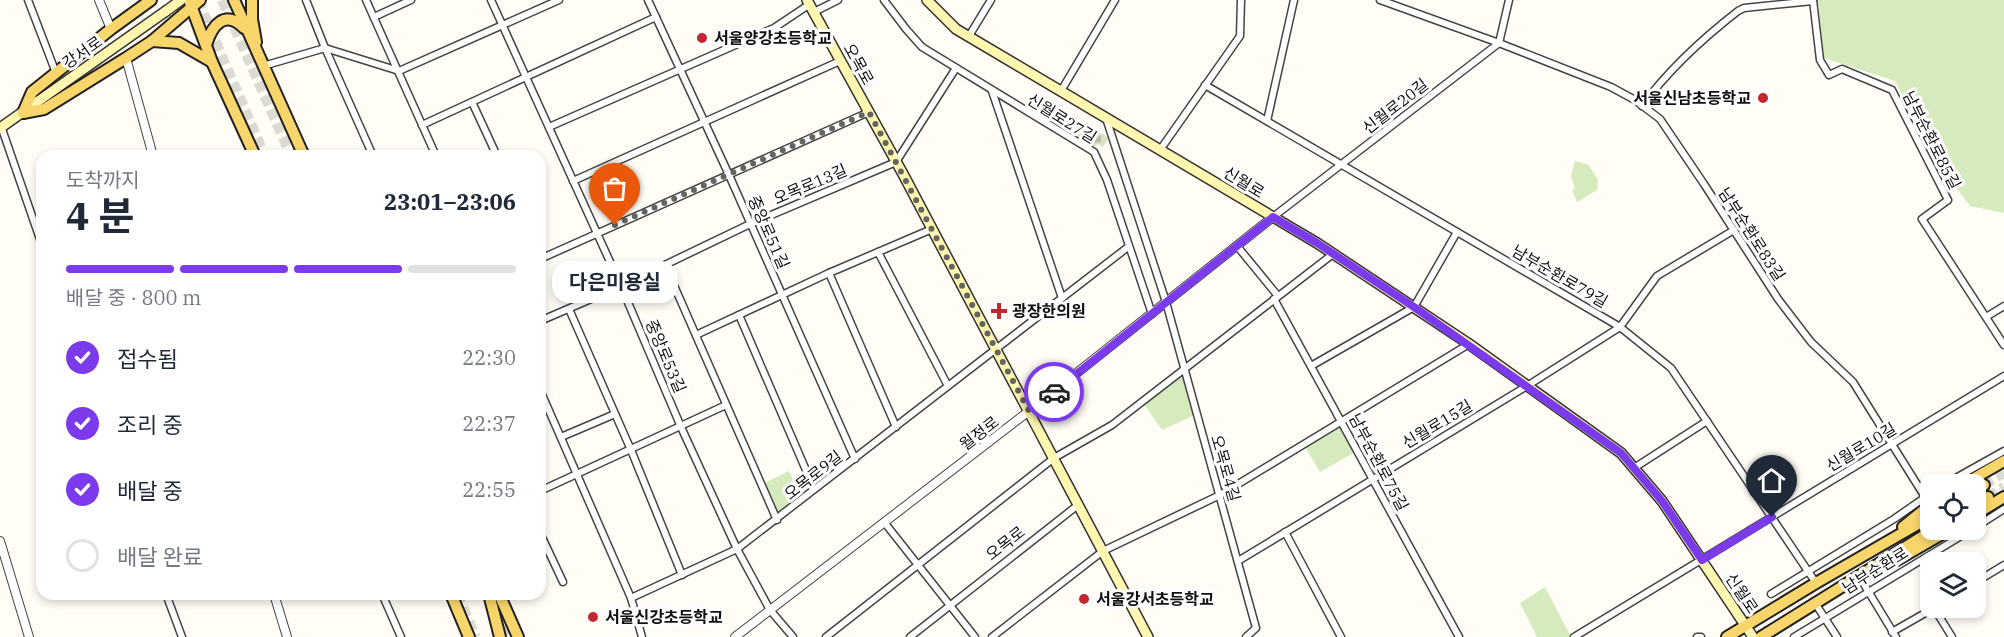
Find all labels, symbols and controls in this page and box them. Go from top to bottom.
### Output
place label: 서울양강초등학교 [714,28,832,48]
street label: 강서로 [58,31,106,73]
marker: 서울양강초등학교 [695,31,709,45]
street label: 오목로 [840,40,879,88]
street label: 신월로20길 [1358,74,1432,138]
place label: 서울신남초등학교 [1633,88,1751,108]
street label: 남부순환로85길 [1899,88,1965,192]
street label: 신월로27길 [1024,89,1100,147]
marker: 서울신남초등학교 [1756,91,1770,105]
street label: 오목로13길 [770,160,850,208]
street label: 신월로 [1220,162,1268,202]
pin [589,163,640,225]
text: 도착까지 [66,166,140,193]
icon: bag [598,172,631,205]
street label: 남부순환로83길 [1714,183,1790,285]
text: 23:01–23:06 [384,187,516,216]
text: 4 분 [66,190,134,241]
street label: 중앙로51길 [744,192,794,272]
street label: 남부순환로79길 [1508,240,1612,312]
callout: 다은미용실 [552,261,678,303]
text: 다은미용실 [569,268,661,295]
text: 배달 중 · 800 m [66,284,201,311]
place label: 광장한의원 [1012,301,1086,321]
marker: 광장한의원 [990,302,1008,320]
street label: 중앙로53길 [642,316,690,396]
icon: check [66,341,99,374]
text: 접수됨 [117,344,178,373]
text: 22:30 [462,344,516,371]
courier [1024,362,1084,422]
icon: car [1038,376,1071,409]
street label: 신월로15길 [1398,395,1476,453]
icon: check [66,407,99,440]
text: 조리 중 [117,410,183,439]
text: 22:37 [462,410,516,437]
street label: 남부순환로75길 [1345,410,1413,514]
street label: 월정로 [955,411,1003,454]
street label: 신월로10길 [1822,418,1900,476]
street label: 오목로4길 [1207,432,1245,504]
street label: 오목로9길 [780,446,846,504]
pin [1746,455,1797,517]
icon: home [1755,464,1788,497]
icon: check [66,473,99,506]
map controls [1920,474,1986,618]
button: locate [1920,474,1986,540]
text: 배달 중 [117,476,183,505]
text: 22:55 [462,476,516,503]
street label: 오목로 [981,521,1029,564]
text: 배달 완료 [117,542,203,571]
street label: 남부순환로 [1838,542,1912,598]
button: layers [1920,552,1986,618]
street label: 신월로 [1721,569,1763,617]
place label: 서울강서초등학교 [1096,589,1214,609]
marker: 서울강서초등학교 [1077,592,1091,606]
place label: 서울신강초등학교 [605,607,723,627]
marker: 서울신강초등학교 [586,610,600,624]

